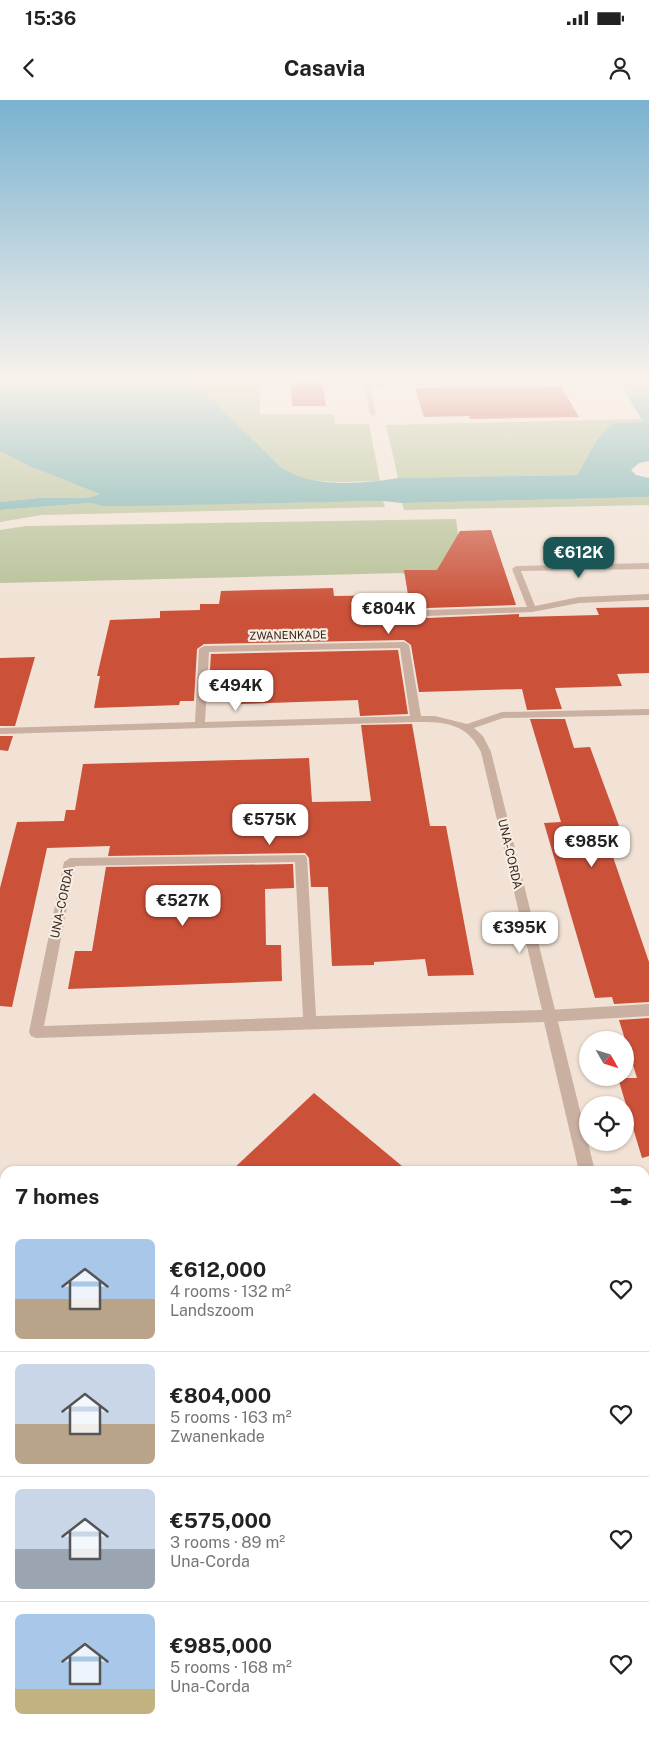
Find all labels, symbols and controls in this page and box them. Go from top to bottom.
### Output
text: 15:36 [25,7,76,29]
icon: back [15,54,43,82]
icon: person [606,54,634,82]
text: Casavia [284,55,365,81]
pin: €612K [544,536,614,579]
text: €612K [554,543,604,562]
pin: €804K [354,592,424,635]
text: €804K [362,599,416,618]
street label: ZWANENKADE [249,628,327,642]
pin: €494K [201,670,271,712]
text: €494K [209,676,263,695]
pin: €575K [235,804,305,846]
text: €575K [243,810,297,829]
street label: UNA-CORDA [495,817,525,891]
pin: €985K [557,826,627,868]
text: €985K [565,832,619,851]
street label: UNA-CORDA [48,866,76,940]
pin: €527K [148,884,218,927]
text: €527K [157,891,209,910]
pin: €395K [485,912,555,954]
text: €395K [493,918,547,937]
north arrow [579,1031,634,1086]
map controls [579,1031,634,1151]
button: locate [579,1096,634,1151]
icon: filters [607,1182,635,1210]
text: 7 homes [15,1184,99,1209]
text: €612,000 [170,1257,266,1282]
icon: home [55,1259,115,1319]
icon: heart [607,1275,635,1303]
text: 4 rooms · 132 m² [170,1282,291,1301]
text: Landszoom [170,1301,254,1320]
text: €804,000 [170,1383,271,1408]
icon: home [55,1384,115,1444]
icon: heart [607,1400,635,1428]
text: 5 rooms · 163 m² [170,1408,292,1427]
text: Zwanenkade [170,1427,265,1446]
text: €575,000 [170,1508,271,1533]
icon: home [55,1509,115,1569]
icon: heart [607,1525,635,1553]
text: 3 rooms · 89 m² [170,1533,285,1552]
text: Una-Corda [170,1552,250,1571]
text: €985,000 [170,1633,272,1658]
icon: home [55,1634,115,1694]
icon: heart [607,1650,635,1678]
text: 5 rooms · 168 m² [170,1658,292,1677]
text: Una-Corda [170,1677,250,1696]

